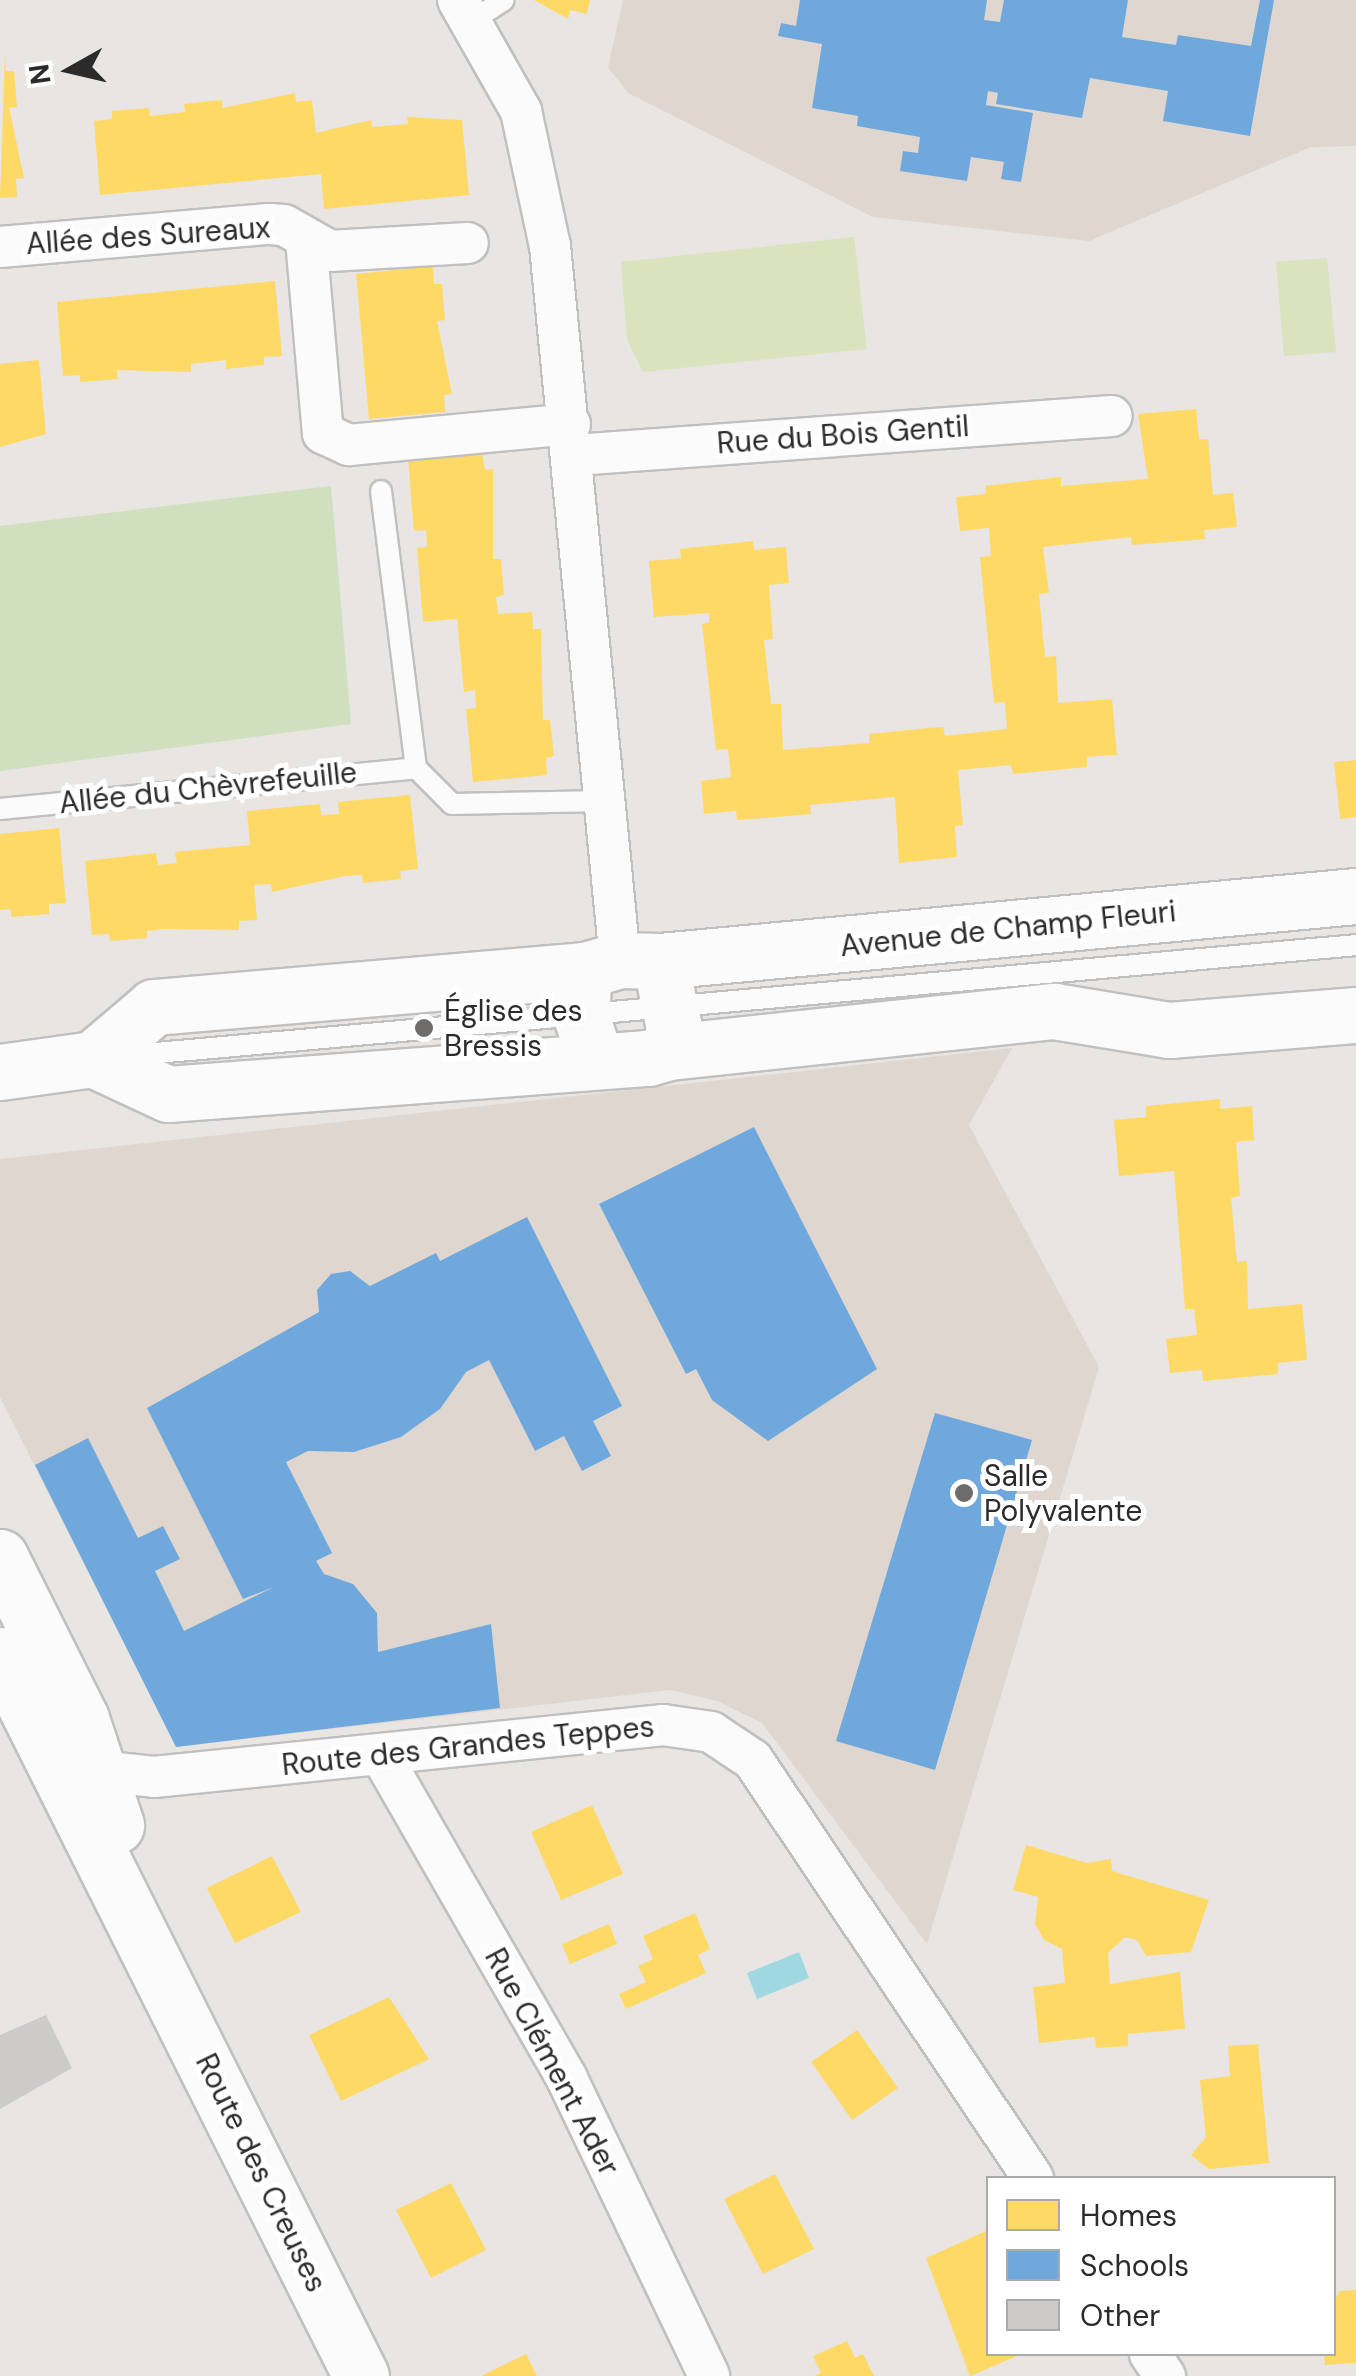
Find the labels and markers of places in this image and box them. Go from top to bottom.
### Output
place label: Église des Bressis [444,993,583,1064]
marker: Église des Bressis [413,1017,435,1039]
place label: Salle Polyvalente [984,1458,1142,1528]
marker: Salle Polyvalente [953,1482,975,1504]

